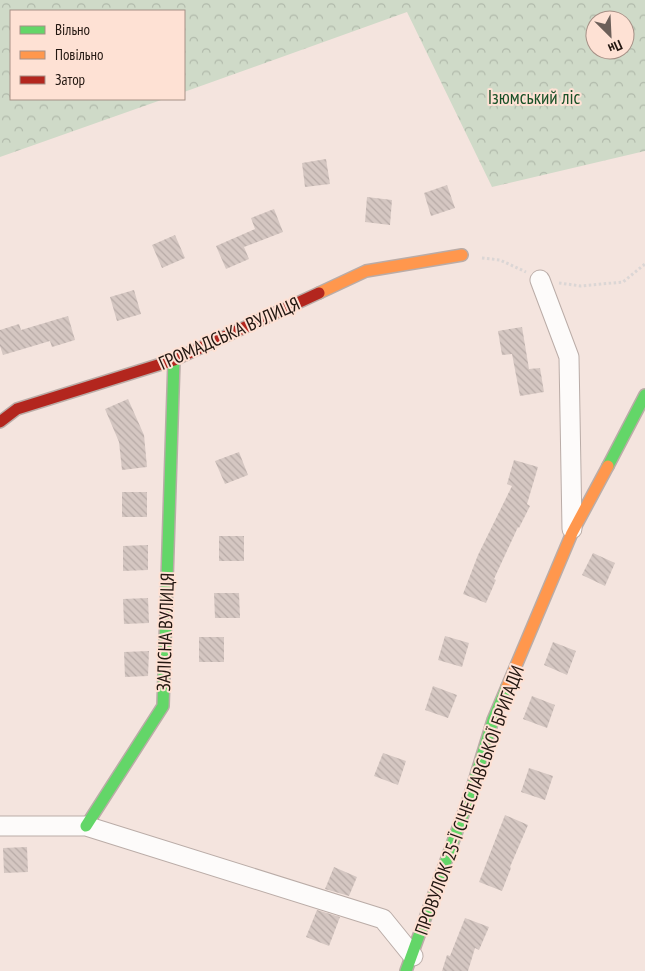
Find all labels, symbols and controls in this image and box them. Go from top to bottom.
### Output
legend [10,10,185,100]
north arrow [585,10,635,60]
text: Вільно [55,20,90,39]
text: Пн [605,36,625,58]
text: Повільно [55,45,103,64]
text: Затор [55,70,85,89]
park label: Ізюмський ліс [488,85,581,109]
street label: ГРОМАДСЬКА ВУЛИЦЯ [155,291,303,375]
street label: ЗАЛІСНА ВУЛИЦЯ [151,572,179,692]
street label: ПРОВУЛОК 25-Ї СІЧЕСЛАВСЬКОЇ БРИГАДИ [409,662,529,938]

